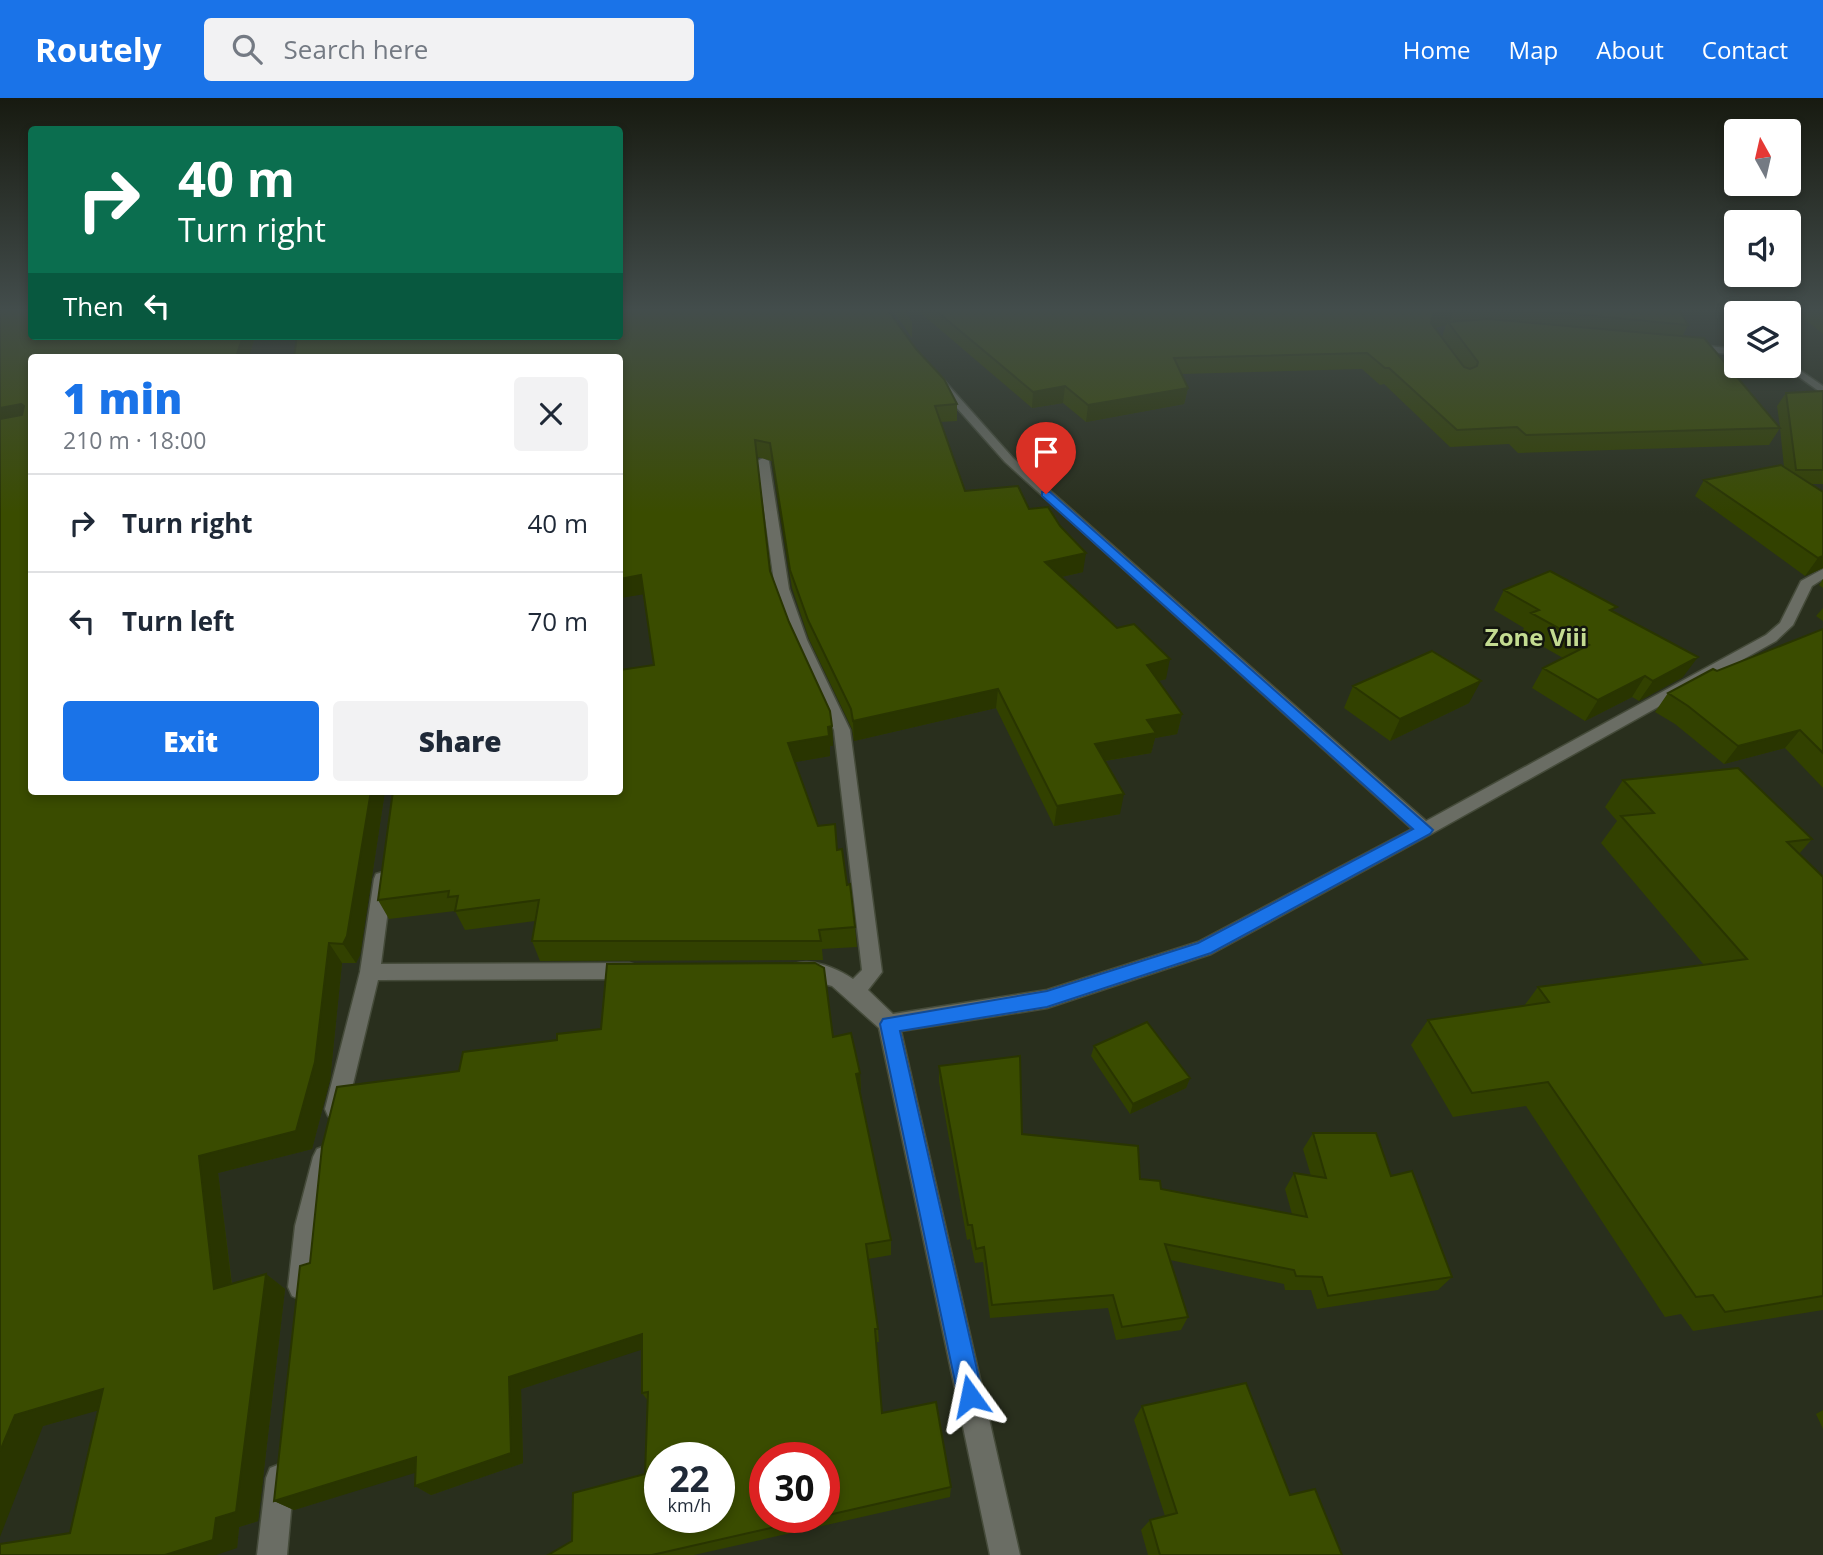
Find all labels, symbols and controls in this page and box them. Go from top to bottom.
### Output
search box [204,18,694,81]
text: Routely [35,27,162,72]
icon: search [228,30,266,68]
text: Search here [284,31,428,67]
text: Home [1403,33,1471,66]
text: Map [1509,33,1558,66]
text: About [1596,33,1664,66]
text: Contact [1702,33,1788,66]
north arrow [1724,119,1801,196]
map controls [1724,119,1801,378]
text: 40 m [178,145,295,211]
icon: right [63,154,154,245]
text: Turn right [178,208,326,251]
button: sound [1724,210,1801,287]
icon: left [138,287,176,325]
text: Then [63,288,124,324]
button: layers [1724,301,1801,378]
text: 1 min [63,369,182,426]
button: close [514,377,588,451]
pin [1016,422,1076,494]
text: 210 m · 18:00 [63,424,206,456]
icon: arrive [1027,433,1065,471]
icon: right [63,504,101,542]
text: Turn right [122,505,253,541]
text: 40 m [527,505,588,541]
icon: left [63,602,101,640]
text: Turn left [122,603,234,639]
text: 70 m [527,603,588,639]
district label: Zone Viii [1485,620,1587,653]
button: Exit [63,701,319,781]
button: Share [333,701,588,781]
position arrow [933,1359,1007,1433]
speed limit sign: 30 [749,1442,840,1533]
text: 22 [669,1455,710,1502]
text: km/h [668,1493,711,1517]

